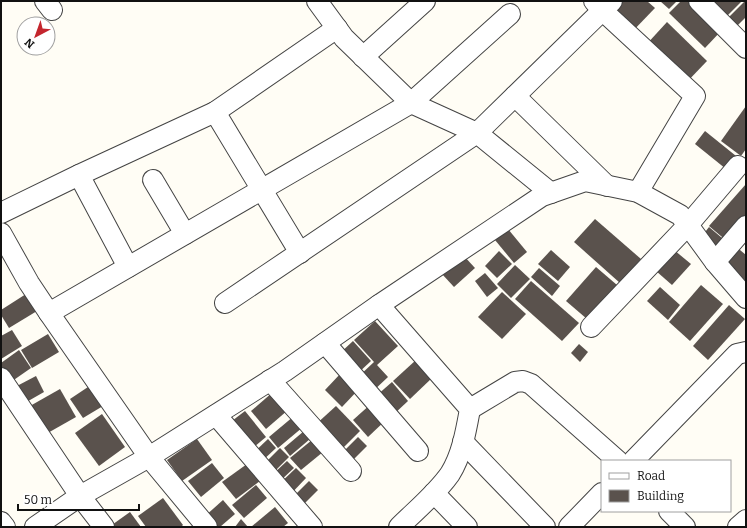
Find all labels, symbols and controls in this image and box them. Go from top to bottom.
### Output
north arrow [16,16,56,56]
text: N [22,35,37,51]
legend [601,460,731,512]
text: Road [637,469,665,483]
scale bar [18,486,139,512]
text: Building [637,489,684,503]
text: 50 m [24,493,53,507]

